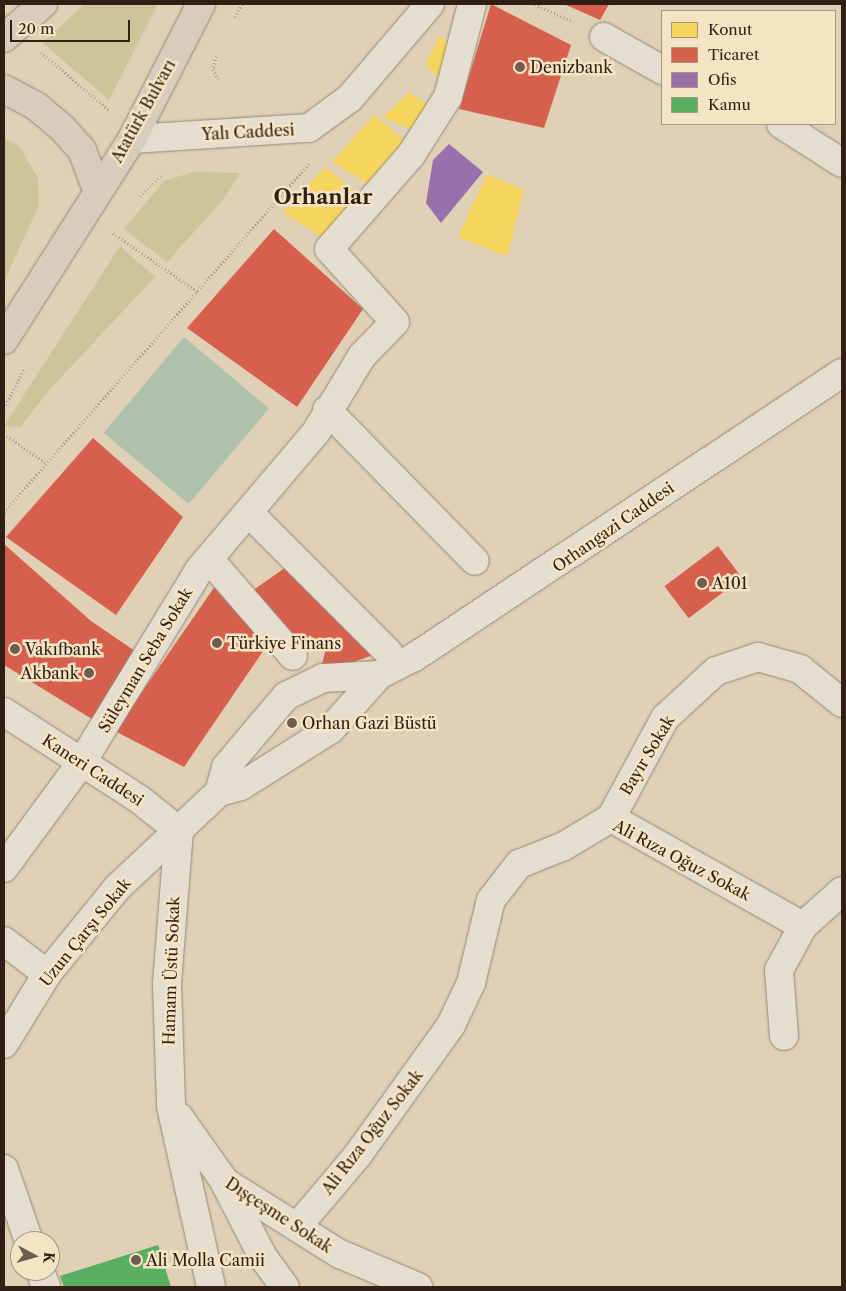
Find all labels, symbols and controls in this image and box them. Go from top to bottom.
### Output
scale bar [12,10,132,42]
legend [661,10,836,125]
text: 20 m [18,19,54,38]
text: Konut [708,20,752,39]
text: Ticaret [708,45,759,64]
street label: Atatürk Bulvarı [107,56,179,166]
place label: Denizbank [530,57,612,77]
marker: Denizbank [514,61,526,73]
text: Ofis [708,70,736,89]
text: Kamu [708,95,751,114]
street label: Yalı Caddesi [201,120,295,144]
district label: Orhanlar [273,184,373,210]
street label: Orhangazi Caddesi [549,478,677,576]
place label: A101 [712,573,748,593]
marker: A101 [696,577,708,589]
street label: Süleyman Seba Sokak [94,584,196,736]
place label: Türkiye Finans [227,633,341,653]
marker: Türkiye Finans [211,637,223,649]
place label: Vakıfbank [25,639,100,659]
marker: Vakıfbank [9,643,21,655]
place label: Akbank [21,663,79,683]
marker: Akbank [83,667,95,679]
street label: Bayır Sokak [616,711,678,799]
place label: Orhan Gazi Büstü [302,713,436,733]
marker: Orhan Gazi Büstü [286,717,298,729]
street label: Kaneri Caddesi [39,730,147,810]
street label: Ali Rıza Oğuz Sokak [610,816,754,904]
street label: Uzun Çarşı Sokak [35,874,135,990]
street label: Hamam Üstü Sokak [159,896,183,1046]
street label: Ali Rıza Oğuz Sokak [317,1066,427,1198]
street label: Dışçeşme Sokak [222,1173,336,1257]
north arrow [10,1231,60,1281]
place label: Ali Molla Camii [146,1250,265,1270]
text: K [39,1251,58,1264]
marker: Ali Molla Camii [130,1254,142,1266]

